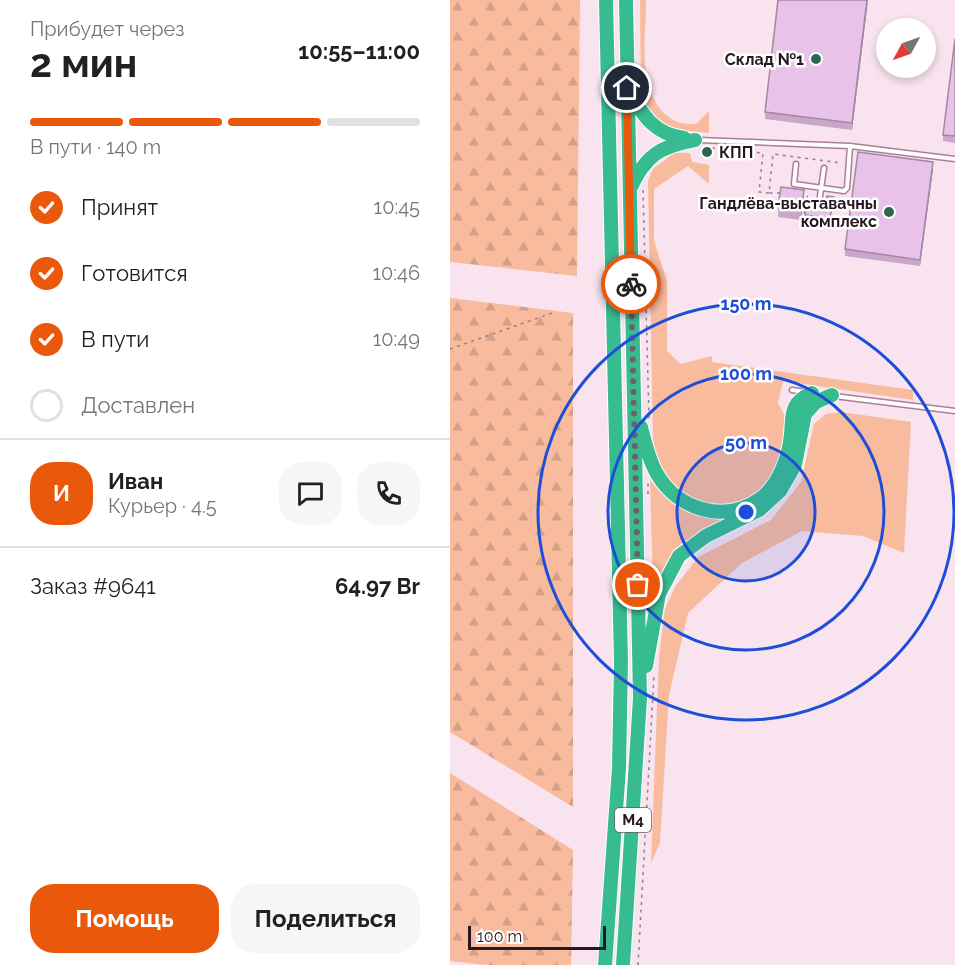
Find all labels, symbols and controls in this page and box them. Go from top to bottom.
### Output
text: Прибудет через [30,17,184,41]
north arrow [876,18,936,78]
map controls [876,18,936,78]
text: 10:55–11:00 [298,38,420,64]
text: 2 мин [30,40,137,86]
place label: Склад №1 [725,50,804,69]
marker: Склад №1 [809,52,823,66]
pin [601,62,652,113]
icon: home [610,71,643,104]
text: В пути · 140 m [30,135,161,159]
place label: КПП [719,143,753,162]
marker: КПП [700,145,714,159]
icon: check [30,191,63,224]
text: Принят [81,194,158,220]
place label: Гандлёва-выставачны комплекс [699,194,877,231]
text: 10:45 [374,195,420,219]
marker: Гандлёва-выставачны комплекс [882,205,896,219]
courier [601,254,661,314]
icon: check [30,257,63,290]
text: Готовится [81,260,188,286]
text: 10:46 [372,261,420,285]
icon: bike [615,268,648,301]
text: 150 m [721,293,772,314]
icon: check [30,323,63,356]
text: В пути [81,326,149,352]
text: 10:49 [373,327,420,351]
text: 100 m [720,363,772,384]
text: Доставлен [81,392,195,418]
text: 50 m [725,432,767,453]
button: chat [279,462,342,525]
button: phone [357,462,420,525]
text: Иван [108,468,163,494]
text: И [53,480,70,506]
text: Курьер · 4.5 [108,494,217,518]
centre of rings [736,502,756,522]
pin [612,559,663,610]
icon: bag [621,568,654,601]
text: Заказ #9641 [30,573,156,599]
text: 64.97 Br [335,573,420,599]
road number: М4 [615,808,651,832]
button: Помощь [30,884,219,953]
button: Поделиться [231,884,420,953]
scale bar [468,923,606,950]
text: 100 m [477,927,522,946]

